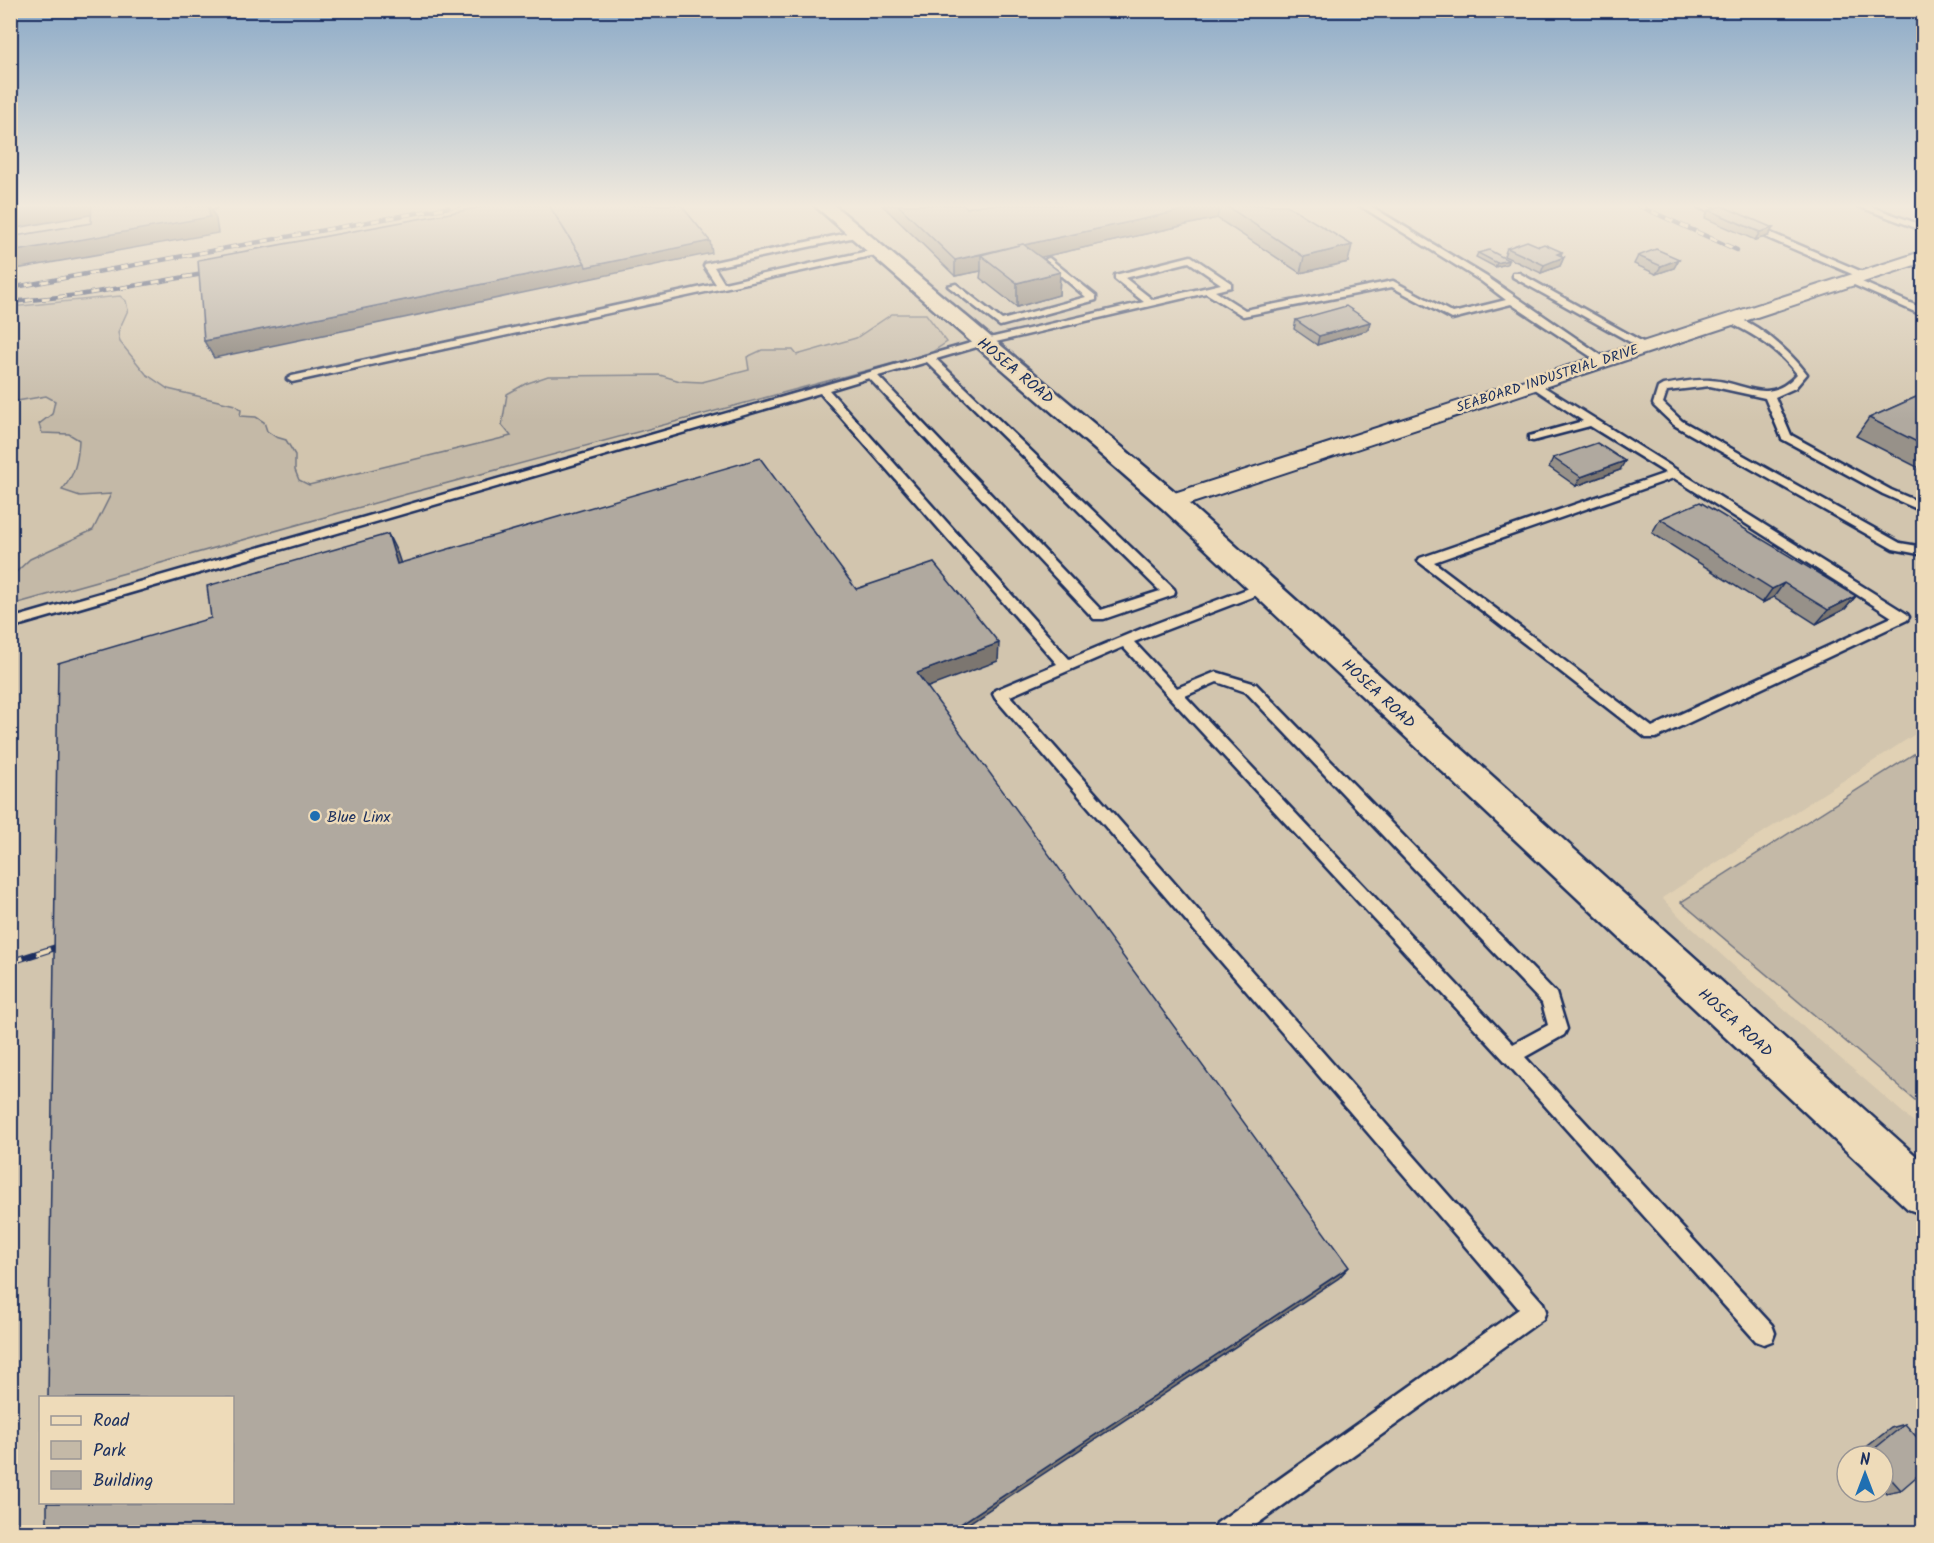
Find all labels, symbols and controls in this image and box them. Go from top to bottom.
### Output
street label: HOSEA ROAD [971,331,1059,411]
street label: SEABOARD INDUSTRIAL DRIVE [1453,339,1642,419]
street label: HOSEA ROAD [1335,653,1421,735]
place label: Blue Linx [327,805,391,830]
marker: Blue Linx [308,809,322,823]
street label: HOSEA ROAD [1692,982,1778,1064]
legend [39,1396,234,1504]
text: Road [93,1407,130,1436]
text: Park [93,1437,126,1466]
north arrow [1835,1444,1895,1504]
text: N [1860,1448,1870,1473]
text: Building [93,1467,153,1496]

